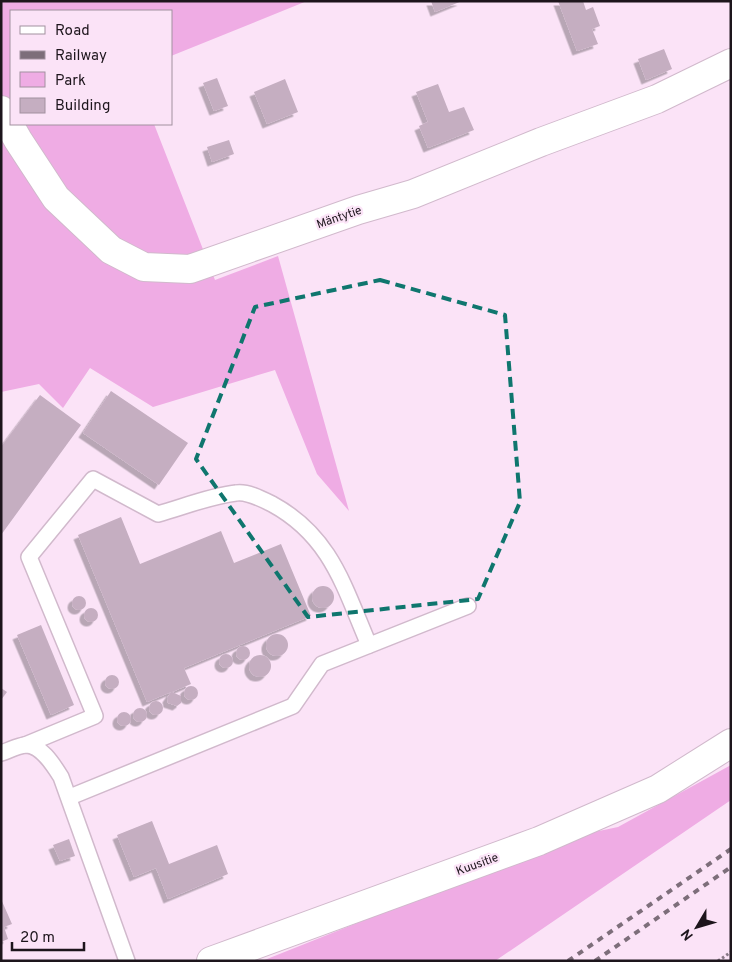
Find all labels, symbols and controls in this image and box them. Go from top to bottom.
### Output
legend [10,10,172,125]
text: Road [55,22,90,41]
text: Railway [55,47,107,66]
text: Park [55,72,86,91]
text: Building [55,97,110,116]
street label: Mäntytie [315,203,364,233]
street label: Kuusitie [454,850,501,880]
north arrow [672,902,722,952]
scale bar [12,920,85,952]
text: N [678,925,698,943]
text: 20 m [20,929,55,948]

